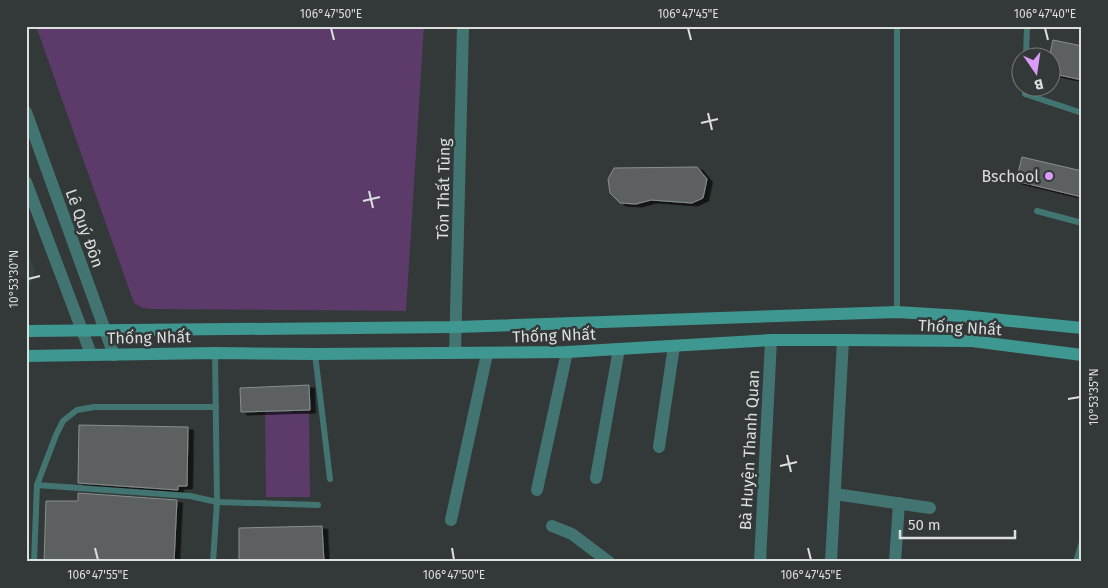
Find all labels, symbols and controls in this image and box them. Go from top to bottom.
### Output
text: 106°47'50"E [300,7,362,21]
text: 106°47'45"E [657,7,719,21]
text: 106°47'40"E [1014,7,1076,21]
north arrow [1010,48,1060,98]
text: B [1032,75,1045,94]
street label: Tôn Thất Tùng [432,137,454,240]
place label: Bschool [981,167,1039,186]
marker: Bschool [1043,170,1055,182]
street label: Lê Quý Đôn [62,186,108,270]
text: 10°53'30"N [7,250,21,308]
street label: Thống Nhất [918,315,1003,339]
street label: Thống Nhất [512,324,596,346]
street label: Thống Nhất [107,326,191,348]
text: 10°53'35"N [1087,368,1101,426]
street label: Bà Huyện Thanh Quan [736,369,763,531]
scale bar [900,508,1016,540]
text: 50 m [908,516,941,534]
text: 106°47'55"E [67,568,129,582]
text: 106°47'50"E [423,568,485,582]
text: 106°47'45"E [780,568,842,582]

